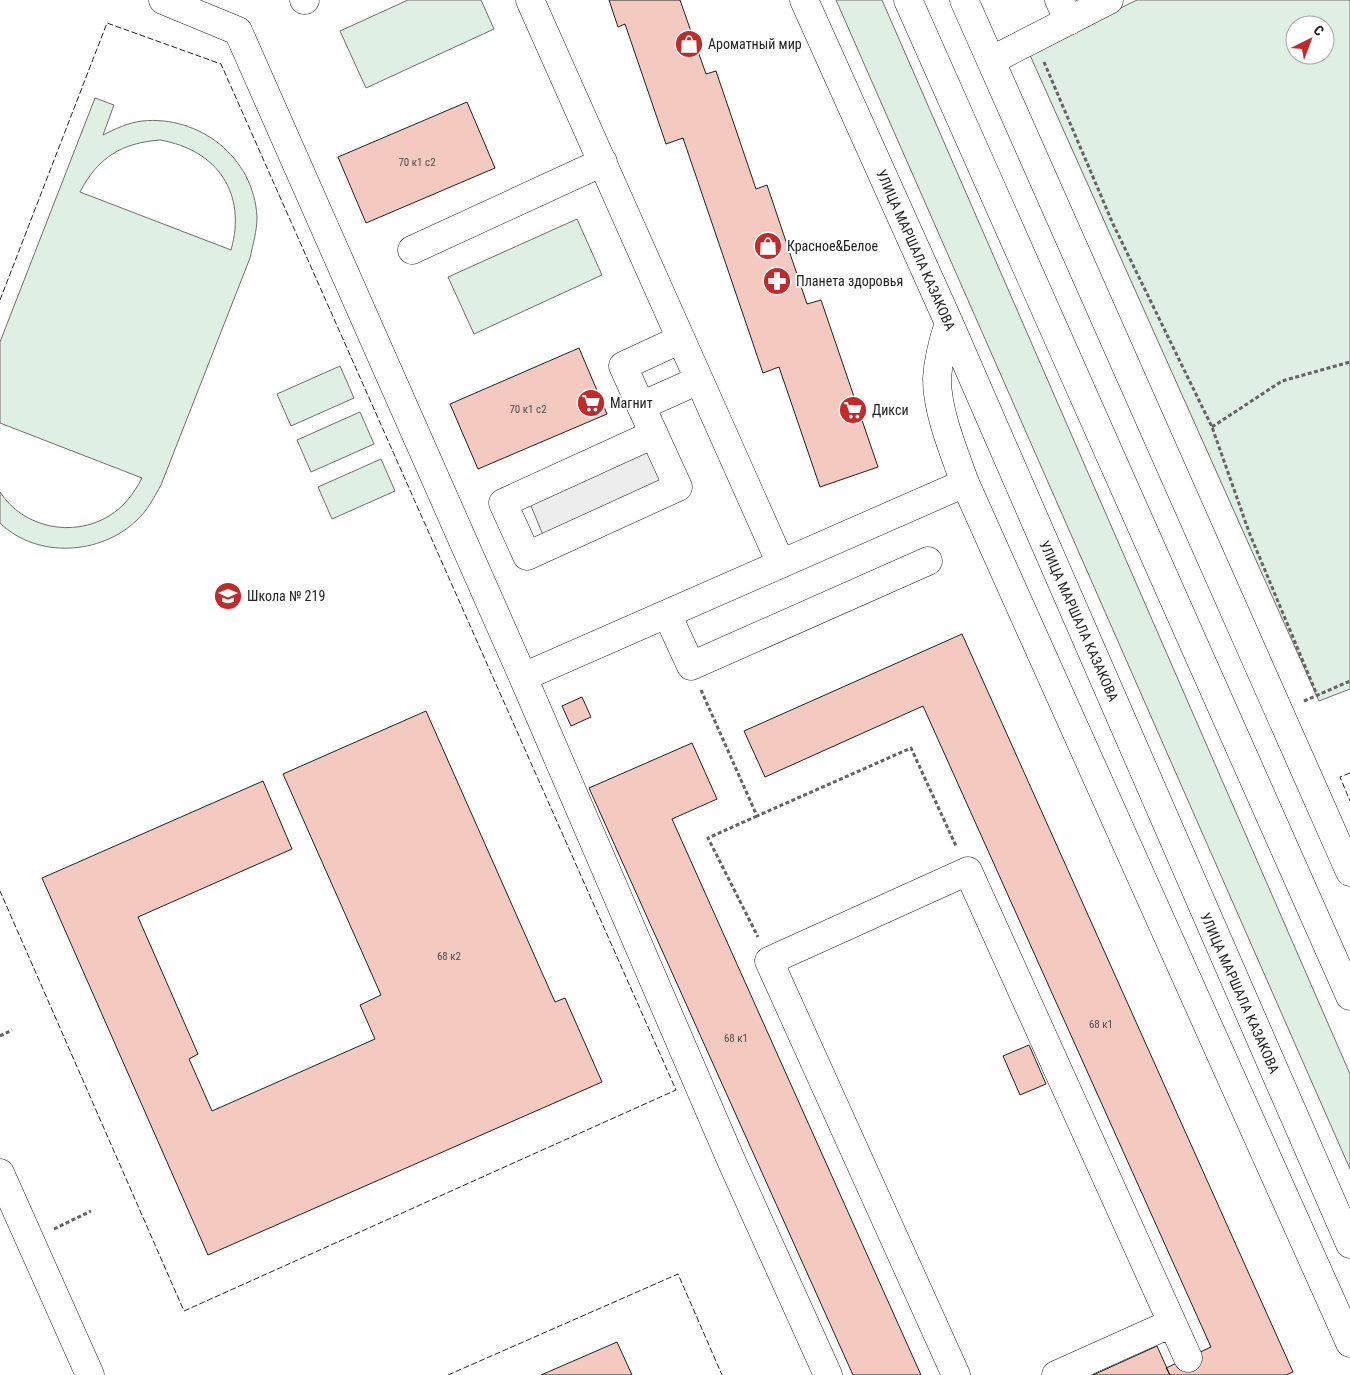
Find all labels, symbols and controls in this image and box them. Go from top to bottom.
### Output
north arrow [1285,15,1335,65]
text: С [1310,22,1327,39]
shop icon: Ароматный мир [674,29,704,59]
place label: Ароматный мир [708,36,802,52]
house number: 70 к1 с2 [398,156,436,169]
street label: УЛИЦА МАРШАЛА КАЗАКОВА [873,167,959,333]
shop icon: Красное&Белое [753,231,783,261]
place label: Красное&Белое [787,238,879,254]
pharmacy icon: Планета здоровья [762,266,792,296]
place label: Планета здоровья [796,273,903,289]
supermarket icon: Магнит [576,388,606,418]
place label: Магнит [610,395,653,411]
supermarket icon: Дикси [838,395,868,425]
place label: Дикси [872,402,909,418]
house number: 70 к1 с2 [509,403,547,416]
street label: УЛИЦА МАРШАЛА КАЗАКОВА [1036,538,1122,704]
school or university icon: Школа № 219 [213,581,243,611]
place label: Школа № 219 [247,588,325,604]
street label: УЛИЦА МАРШАЛА КАЗАКОВА [1197,910,1283,1076]
house number: 68 к2 [437,950,461,963]
house number: 68 к1 [1089,1018,1113,1031]
house number: 68 к1 [724,1032,748,1045]

